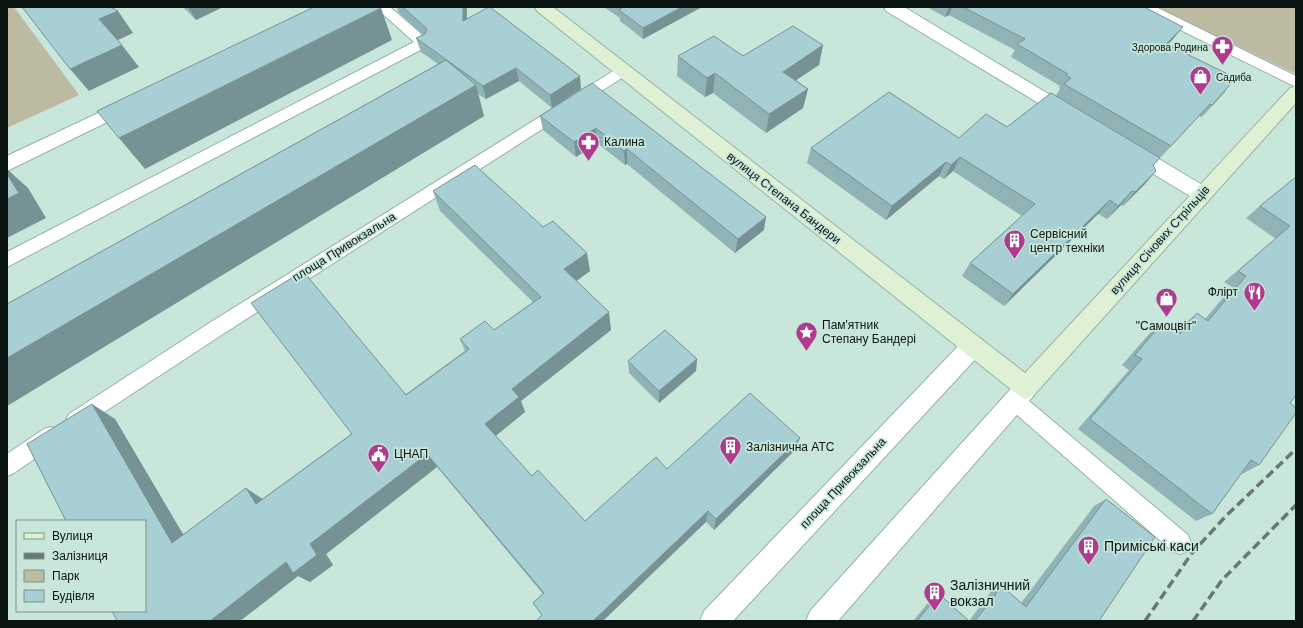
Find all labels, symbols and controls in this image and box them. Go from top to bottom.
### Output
pharmacy icon: Здорова Родина [1210,34,1236,67]
place label: Здорова Родина [1132,42,1208,53]
shop icon: Садиба [1187,64,1213,97]
place label: Садиба [1216,72,1252,83]
pharmacy icon: Калина [576,129,602,162]
place label: Калина [604,135,645,149]
street label: вулиця Степана Бандери [724,149,844,247]
street label: вулиця Січових Стрільців [1107,183,1213,297]
street label: площа Привокзальна [290,209,399,285]
place label: Сервісний центр техніки [1030,227,1105,255]
building icon: Сервісний центр техніки [1001,228,1027,261]
restaurant icon: Флірт [1241,279,1267,312]
place label: Флірт [1208,285,1238,299]
shop icon: "Самоцвіт" [1153,286,1179,319]
place label: Пам'ятник Степану Бандері [822,318,916,346]
place icon: Пам'ятник Степану Бандері [793,319,819,352]
place label: "Самоцвіт" [1136,319,1196,333]
building icon: Залізнична АТС [717,434,743,467]
street label: площа Привокзальна [797,434,889,531]
place label: Залізнична АТС [746,440,835,454]
public building icon: ЦНАП [366,441,392,474]
place label: ЦНАП [394,447,428,461]
legend [16,520,146,612]
text: Вулиця [52,529,93,543]
building icon: Приміські каси [1075,533,1101,566]
place label: Приміські каси [1104,538,1199,554]
text: Залізниця [52,549,108,563]
text: Парк [52,569,80,583]
place label: Залізничний вокзал [950,577,1030,609]
building icon: Залізничний вокзал [921,580,947,613]
text: Будівля [52,589,94,603]

